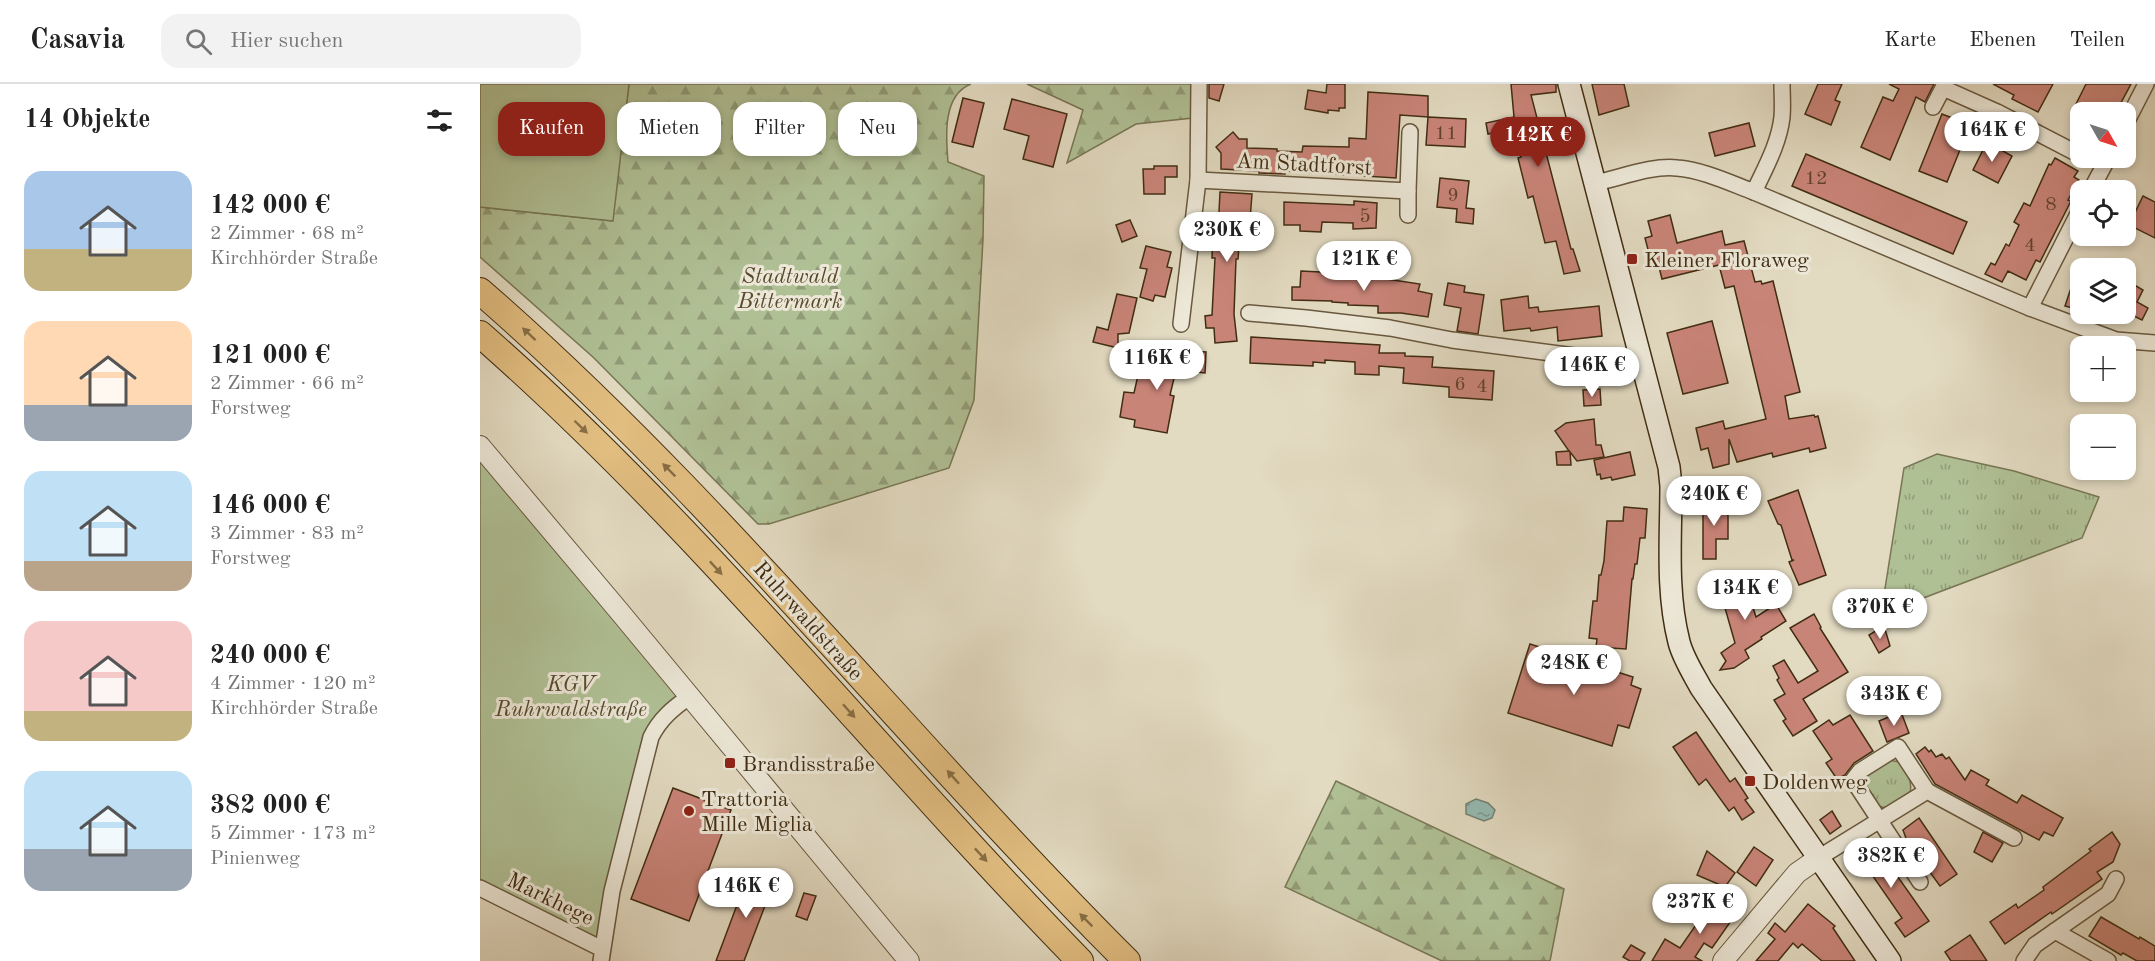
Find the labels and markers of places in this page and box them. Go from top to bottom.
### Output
pin: 164K € [1943,112,2041,163]
pin: 142K € [1489,117,1587,168]
pin: 230K € [1178,212,1276,263]
pin: 121K € [1315,241,1413,292]
place label: Kleiner Floraweg [1644,250,1809,272]
marker: Kleiner Floraweg [1625,252,1639,266]
pin: 116K € [1108,340,1206,391]
pin: 146K € [1543,347,1641,398]
pin: 240K € [1665,476,1763,527]
pin: 134K € [1696,570,1794,621]
pin: 370K € [1831,589,1929,640]
pin: 248K € [1525,645,1623,696]
pin: 343K € [1845,676,1943,727]
place label: Brandisstraße [742,754,875,776]
marker: Brandisstraße [723,756,737,770]
place label: Doldenweg [1762,772,1868,794]
marker: Doldenweg [1743,774,1757,788]
place label: Trattoria Mille Miglia [701,789,813,836]
marker: Trattoria Mille Miglia [682,804,696,818]
pin: 382K € [1842,838,1940,889]
pin: 146K € [697,868,795,919]
pin: 237K € [1651,884,1749,935]

